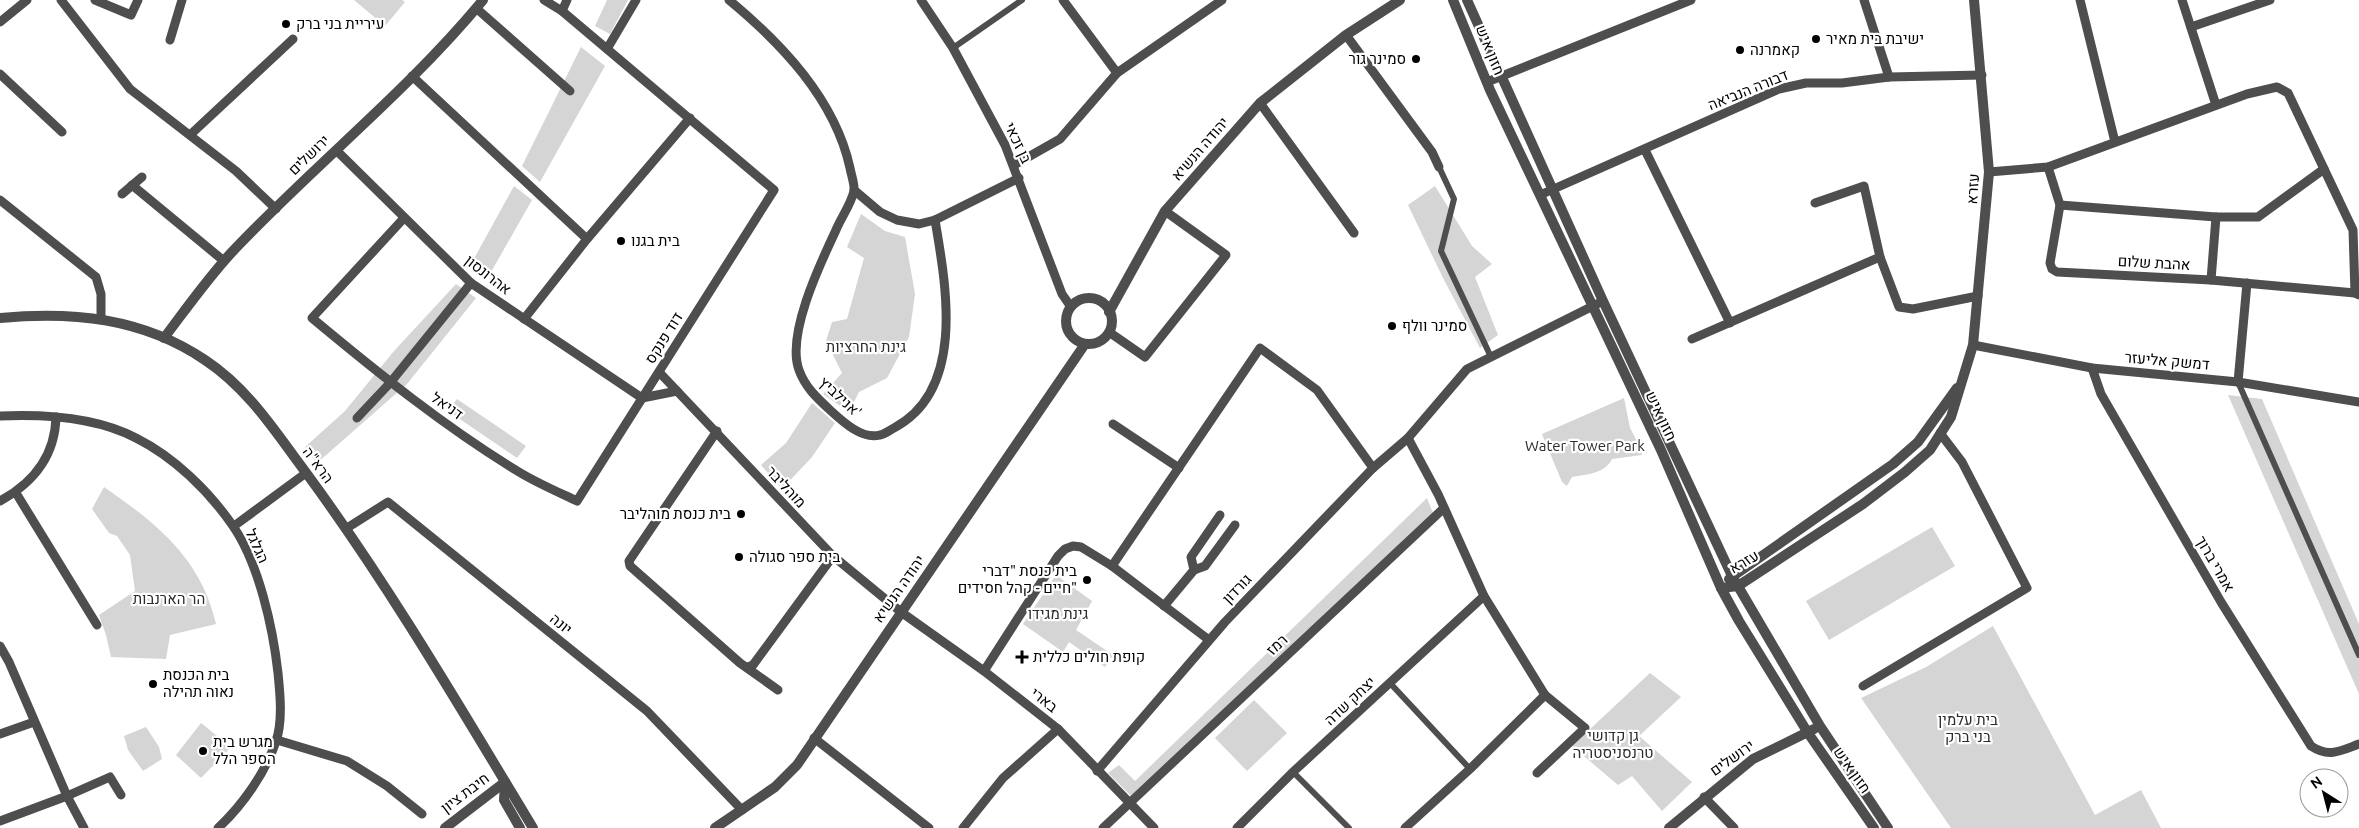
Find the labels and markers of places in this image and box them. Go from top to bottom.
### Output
place label: עיריית בני ברק [296,15,384,32]
marker: עיריית בני ברק [280,18,292,30]
place label: ישיבת בית מאיר [1826,30,1924,47]
marker: ישיבת בית מאיר [1810,33,1822,45]
place label: קאמרנה [1750,41,1800,58]
marker: קאמרנה [1734,44,1746,56]
place label: סמינר גור [1349,50,1406,67]
marker: סמינר גור [1410,53,1422,65]
place label: בית בגנו [631,232,680,249]
marker: בית בגנו [615,235,627,247]
place label: סמינר וולף [1402,317,1467,334]
marker: סמינר וולף [1386,320,1398,332]
place label: בית כנסת מוהליבר [620,505,731,522]
marker: בית כנסת מוהליבר [735,508,747,520]
place label: בית ספר סגולה [749,548,840,565]
marker: בית ספר סגולה [733,551,745,563]
place label: בית כנסת "דברי חיים - קהל חסידים" [958,562,1077,596]
marker: בית כנסת "דברי חיים - קהל חסידים" [1081,574,1093,586]
place label: קופת חולים כללית [1033,648,1145,665]
marker: קופת חולים כללית [1015,650,1029,664]
place label: בית הכנסת נאוה תהילה [163,666,234,700]
marker: בית הכנסת נאוה תהילה [147,678,159,690]
place label: מגרש בית הספר הלל [213,733,276,767]
marker: מגרש בית הספר הלל [197,745,209,757]

